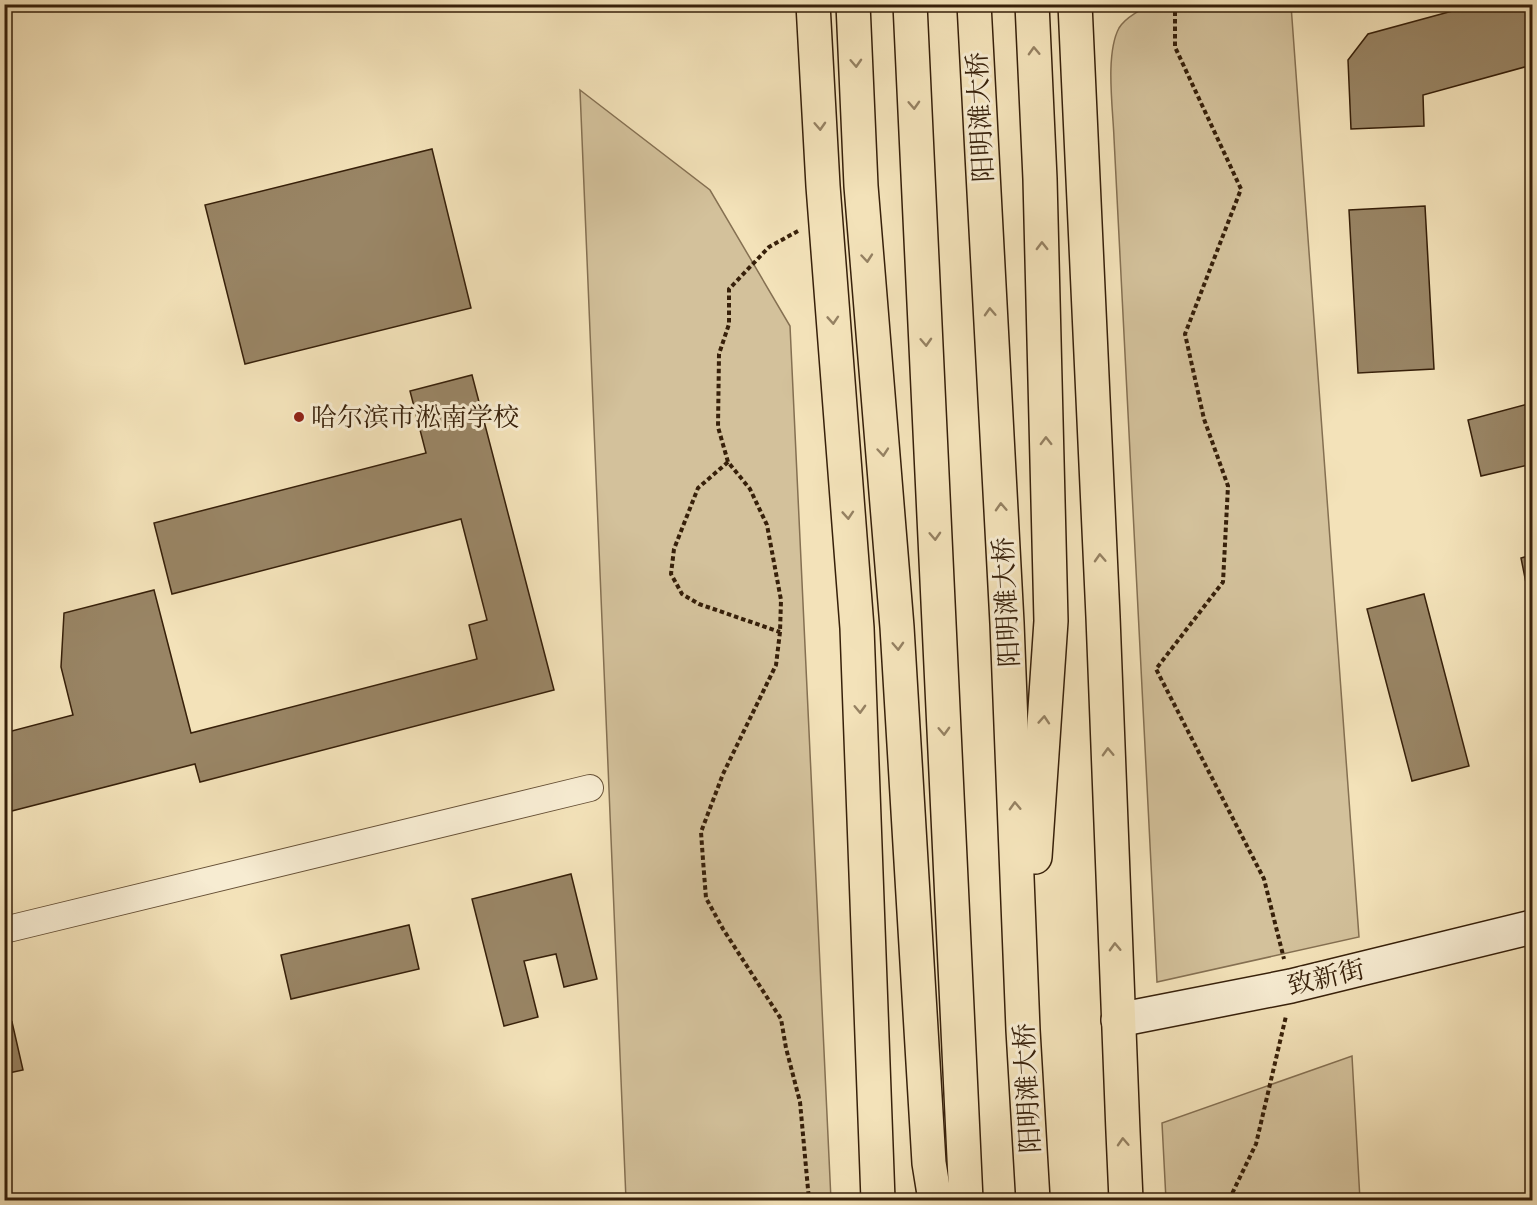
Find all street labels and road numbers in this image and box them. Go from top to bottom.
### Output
street label: 阳明滩大桥 [962,51,1000,183]
street label: 阳明滩大桥 [988,536,1026,668]
street label: 致新街 [1285,954,1368,1002]
street label: 阳明滩大桥 [1009,1022,1047,1154]

